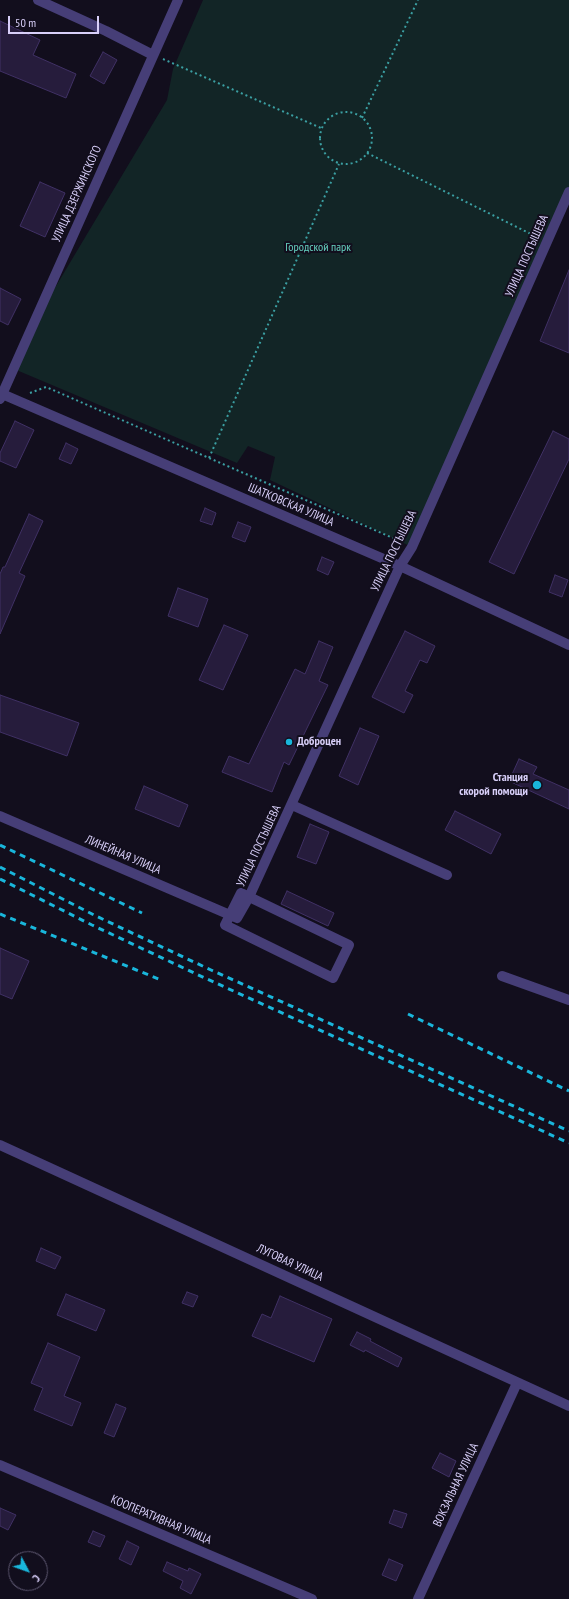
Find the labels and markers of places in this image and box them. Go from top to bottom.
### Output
place label: Доброцен [297,735,341,749]
marker: Доброцен [284,737,294,747]
place label: Станция скорой помощи [459,771,528,799]
marker: Станция скорой помощи [531,779,543,791]

